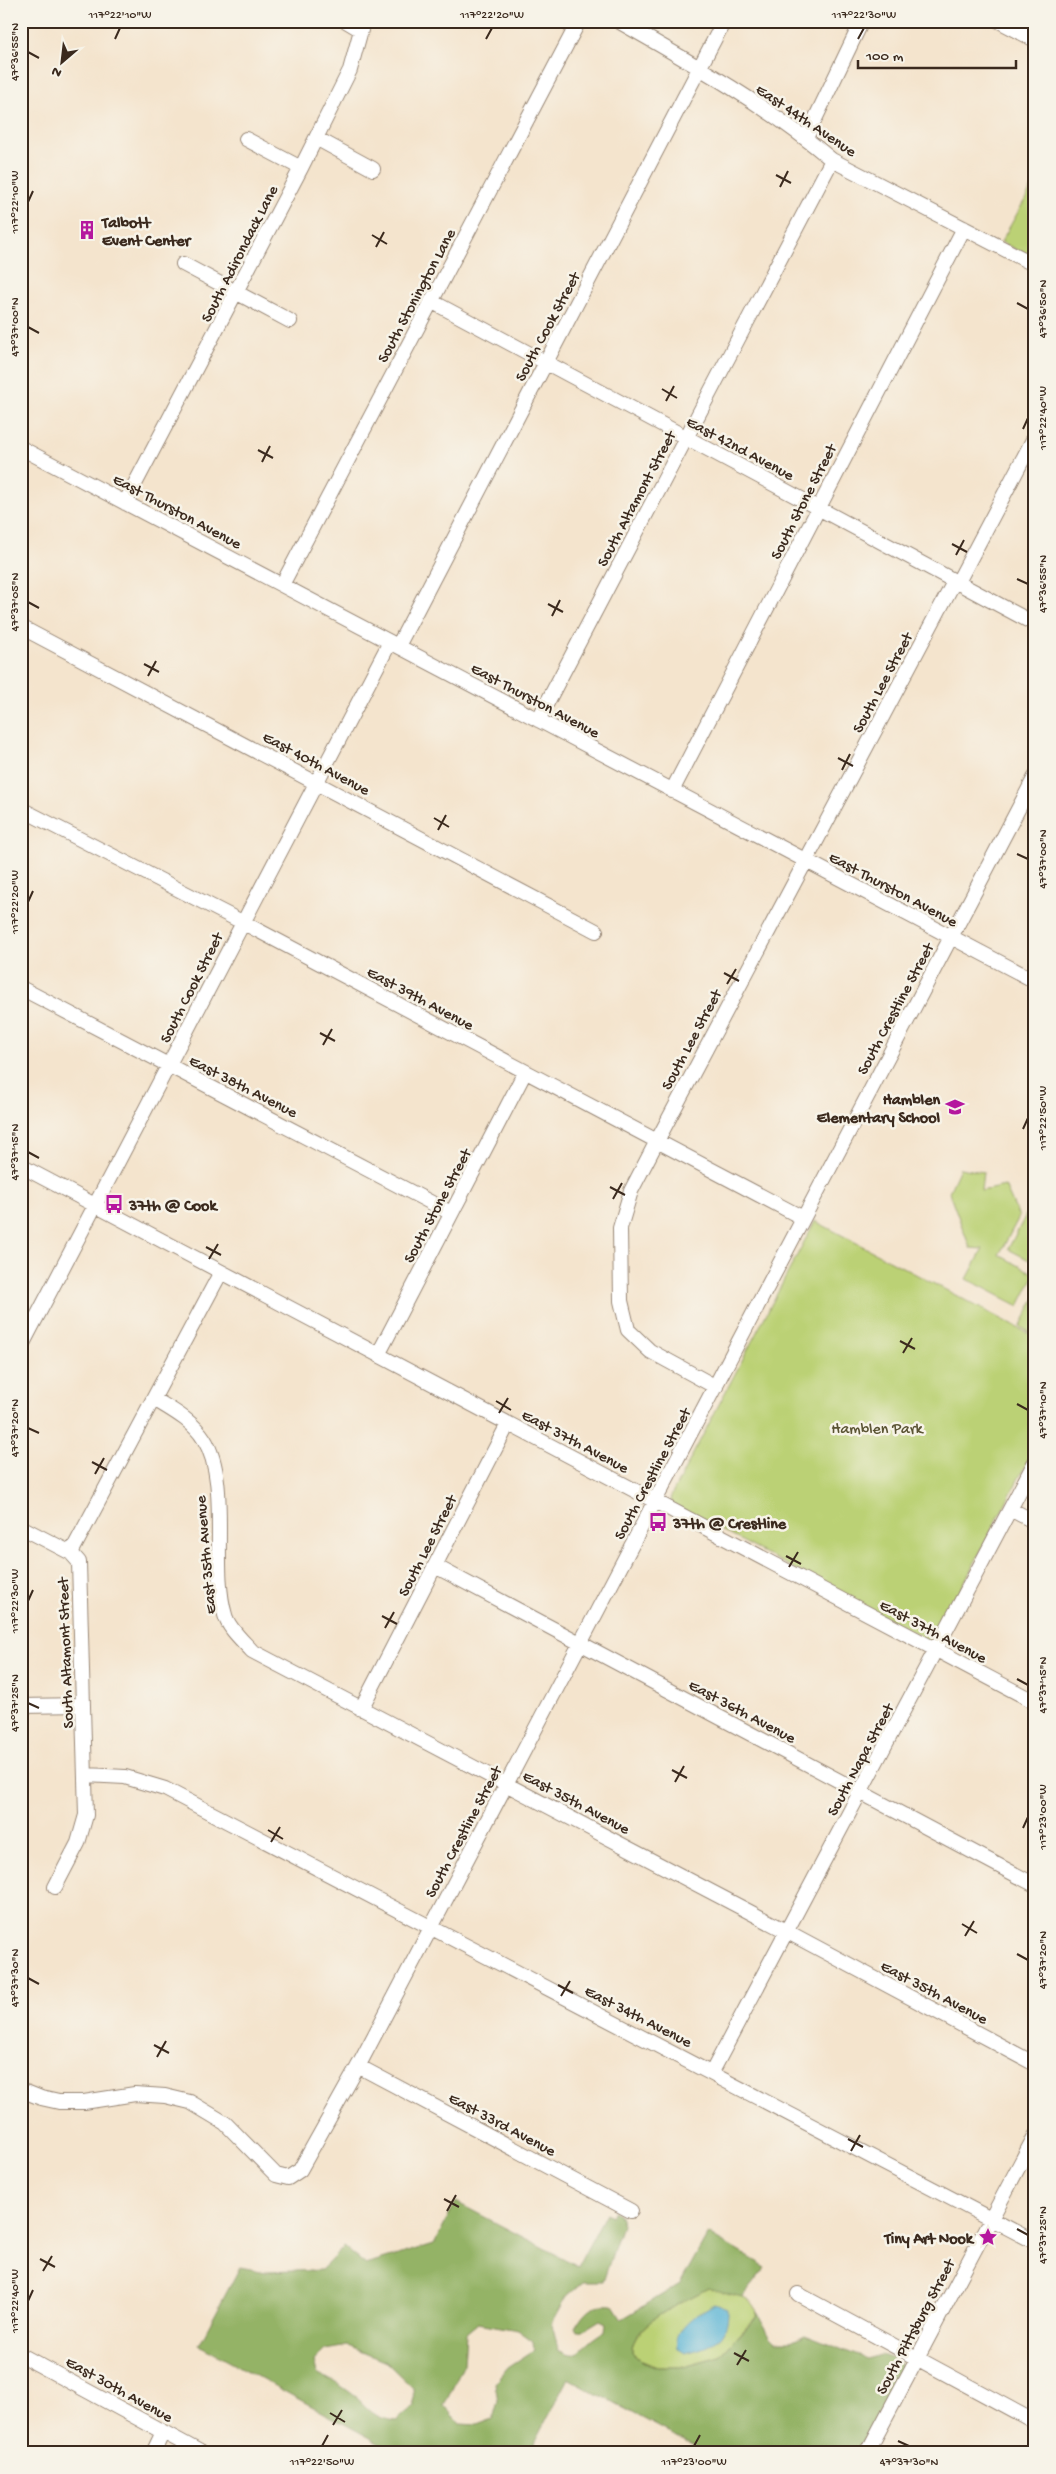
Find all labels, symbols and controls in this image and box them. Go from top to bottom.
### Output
text: 117°22'10"W [88,9,152,23]
text: 117°22'20"W [459,9,524,23]
text: 117°22'30"W [831,9,896,23]
text: 47°36'55"N [9,23,23,81]
north arrow [38,38,88,88]
scale bar [858,38,1016,70]
text: 100 m [865,48,904,66]
text: N [49,62,65,81]
street label: East 44th Avenue [751,81,860,163]
text: 117°22'10"W [9,171,23,235]
street label: South Adirondack Lane [198,182,284,326]
place label: Talbott Event Center [100,215,193,252]
building icon: Talbott Event Center [76,219,98,241]
street label: South Stonington Lane [375,226,462,367]
street label: South Cook Street [512,268,587,386]
text: 47°36'50"N [1037,280,1051,338]
text: 47°37'00"N [9,297,23,357]
text: 117°22'40"W [1037,386,1051,451]
street label: East 42nd Avenue [682,414,797,487]
street label: South Altamont Street [594,427,683,571]
street label: South Stone Street [768,441,843,563]
street label: East Thurston Avenue [109,471,245,555]
text: 47°36'55"N [1037,555,1051,613]
text: 47°37'05"N [9,572,23,631]
street label: South Lee Street [850,629,919,737]
street label: East Thurston Avenue [467,660,603,744]
street label: East 40th Avenue [258,729,373,802]
text: 47°37'00"N [1037,829,1051,889]
street label: East Thurston Avenue [825,849,961,933]
text: 117°22'20"W [9,870,23,935]
street label: South Cook Street [157,929,230,1047]
street label: South Crestline Street [854,939,941,1079]
street label: East 39th Avenue [363,964,477,1037]
street label: South Lee Street [659,986,728,1094]
street label: East 38th Avenue [185,1053,300,1124]
text: 117°22'50"W [1037,1086,1051,1151]
place label: Hamblen Elementary School [817,1092,940,1129]
school or university icon: Hamblen Elementary School [944,1096,966,1118]
text: 47°37'15"N [9,1123,23,1180]
street label: South Stone Street [401,1145,478,1267]
bus stop icon: 37th @ Cook [103,1193,125,1215]
place label: 37th @ Cook [128,1198,218,1217]
text: 47°37'10"N [1037,1381,1051,1439]
text: 47°37'20"N [9,1399,23,1457]
street label: South Crestline Street [611,1404,698,1544]
street label: East 37th Avenue [517,1407,632,1480]
park label: Hamblen Park [831,1421,925,1440]
street label: South Lee Street [395,1492,463,1600]
street label: East 35th Avenue [193,1494,222,1615]
bus stop icon: 37th @ Crestline [647,1511,669,1533]
place label: 37th @ Crestline [672,1516,787,1535]
text: 117°22'30"W [9,1569,23,1634]
street label: South Altamont Street [55,1576,80,1729]
street label: East 37th Avenue [875,1597,990,1670]
text: 47°37'15"N [1037,1656,1051,1713]
text: 47°37'25"N [9,1674,23,1732]
street label: East 36th Avenue [685,1677,799,1750]
street label: South Napa Street [824,1700,900,1820]
street label: South Crestline Street [422,1762,509,1902]
street label: East 35th Avenue [518,1768,633,1841]
text: 117°23'00"W [1037,1784,1051,1851]
text: 47°37'20"N [1037,1931,1051,1989]
text: 47°37'30"N [9,1948,23,2007]
street label: East 35th Avenue [876,1958,991,2031]
street label: East 34th Avenue [581,1983,695,2054]
street label: East 33rd Avenue [445,2090,559,2163]
text: 47°37'25"N [1037,2206,1051,2264]
place icon: Tiny Art Nook [977,2226,999,2248]
place label: Tiny Art Nook [883,2231,975,2250]
street label: South Pittsburg Street [873,2255,962,2399]
text: 117°22'40"W [9,2269,23,2334]
street label: East 30th Avenue [61,2354,176,2429]
text: 117°22'50"W [289,2456,354,2470]
text: 117°23'00"W [660,2456,727,2470]
text: 47°37'30"N [880,2456,939,2470]

